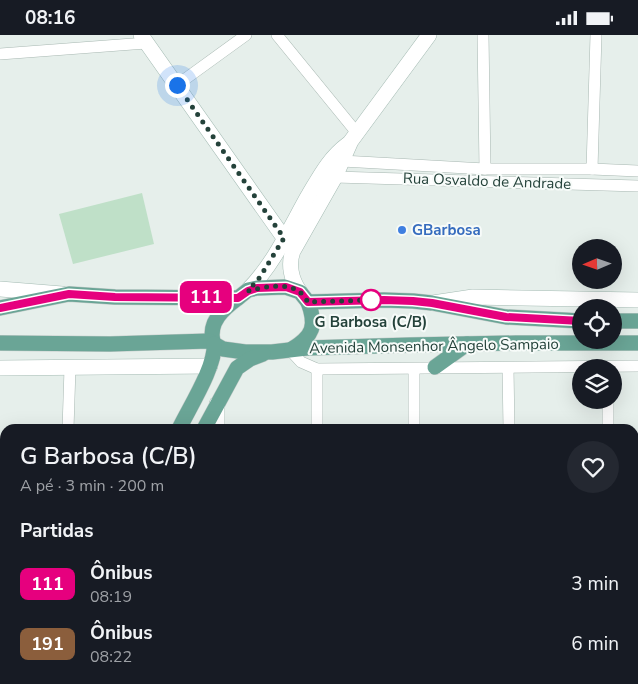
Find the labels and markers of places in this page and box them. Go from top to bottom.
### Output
place label: GBarbosa [412,220,481,240]
marker: GBarbosa [396,224,408,236]
marker: G Barbosa (C/B) [360,289,382,311]
place label: G Barbosa (C/B) [315,312,427,332]

